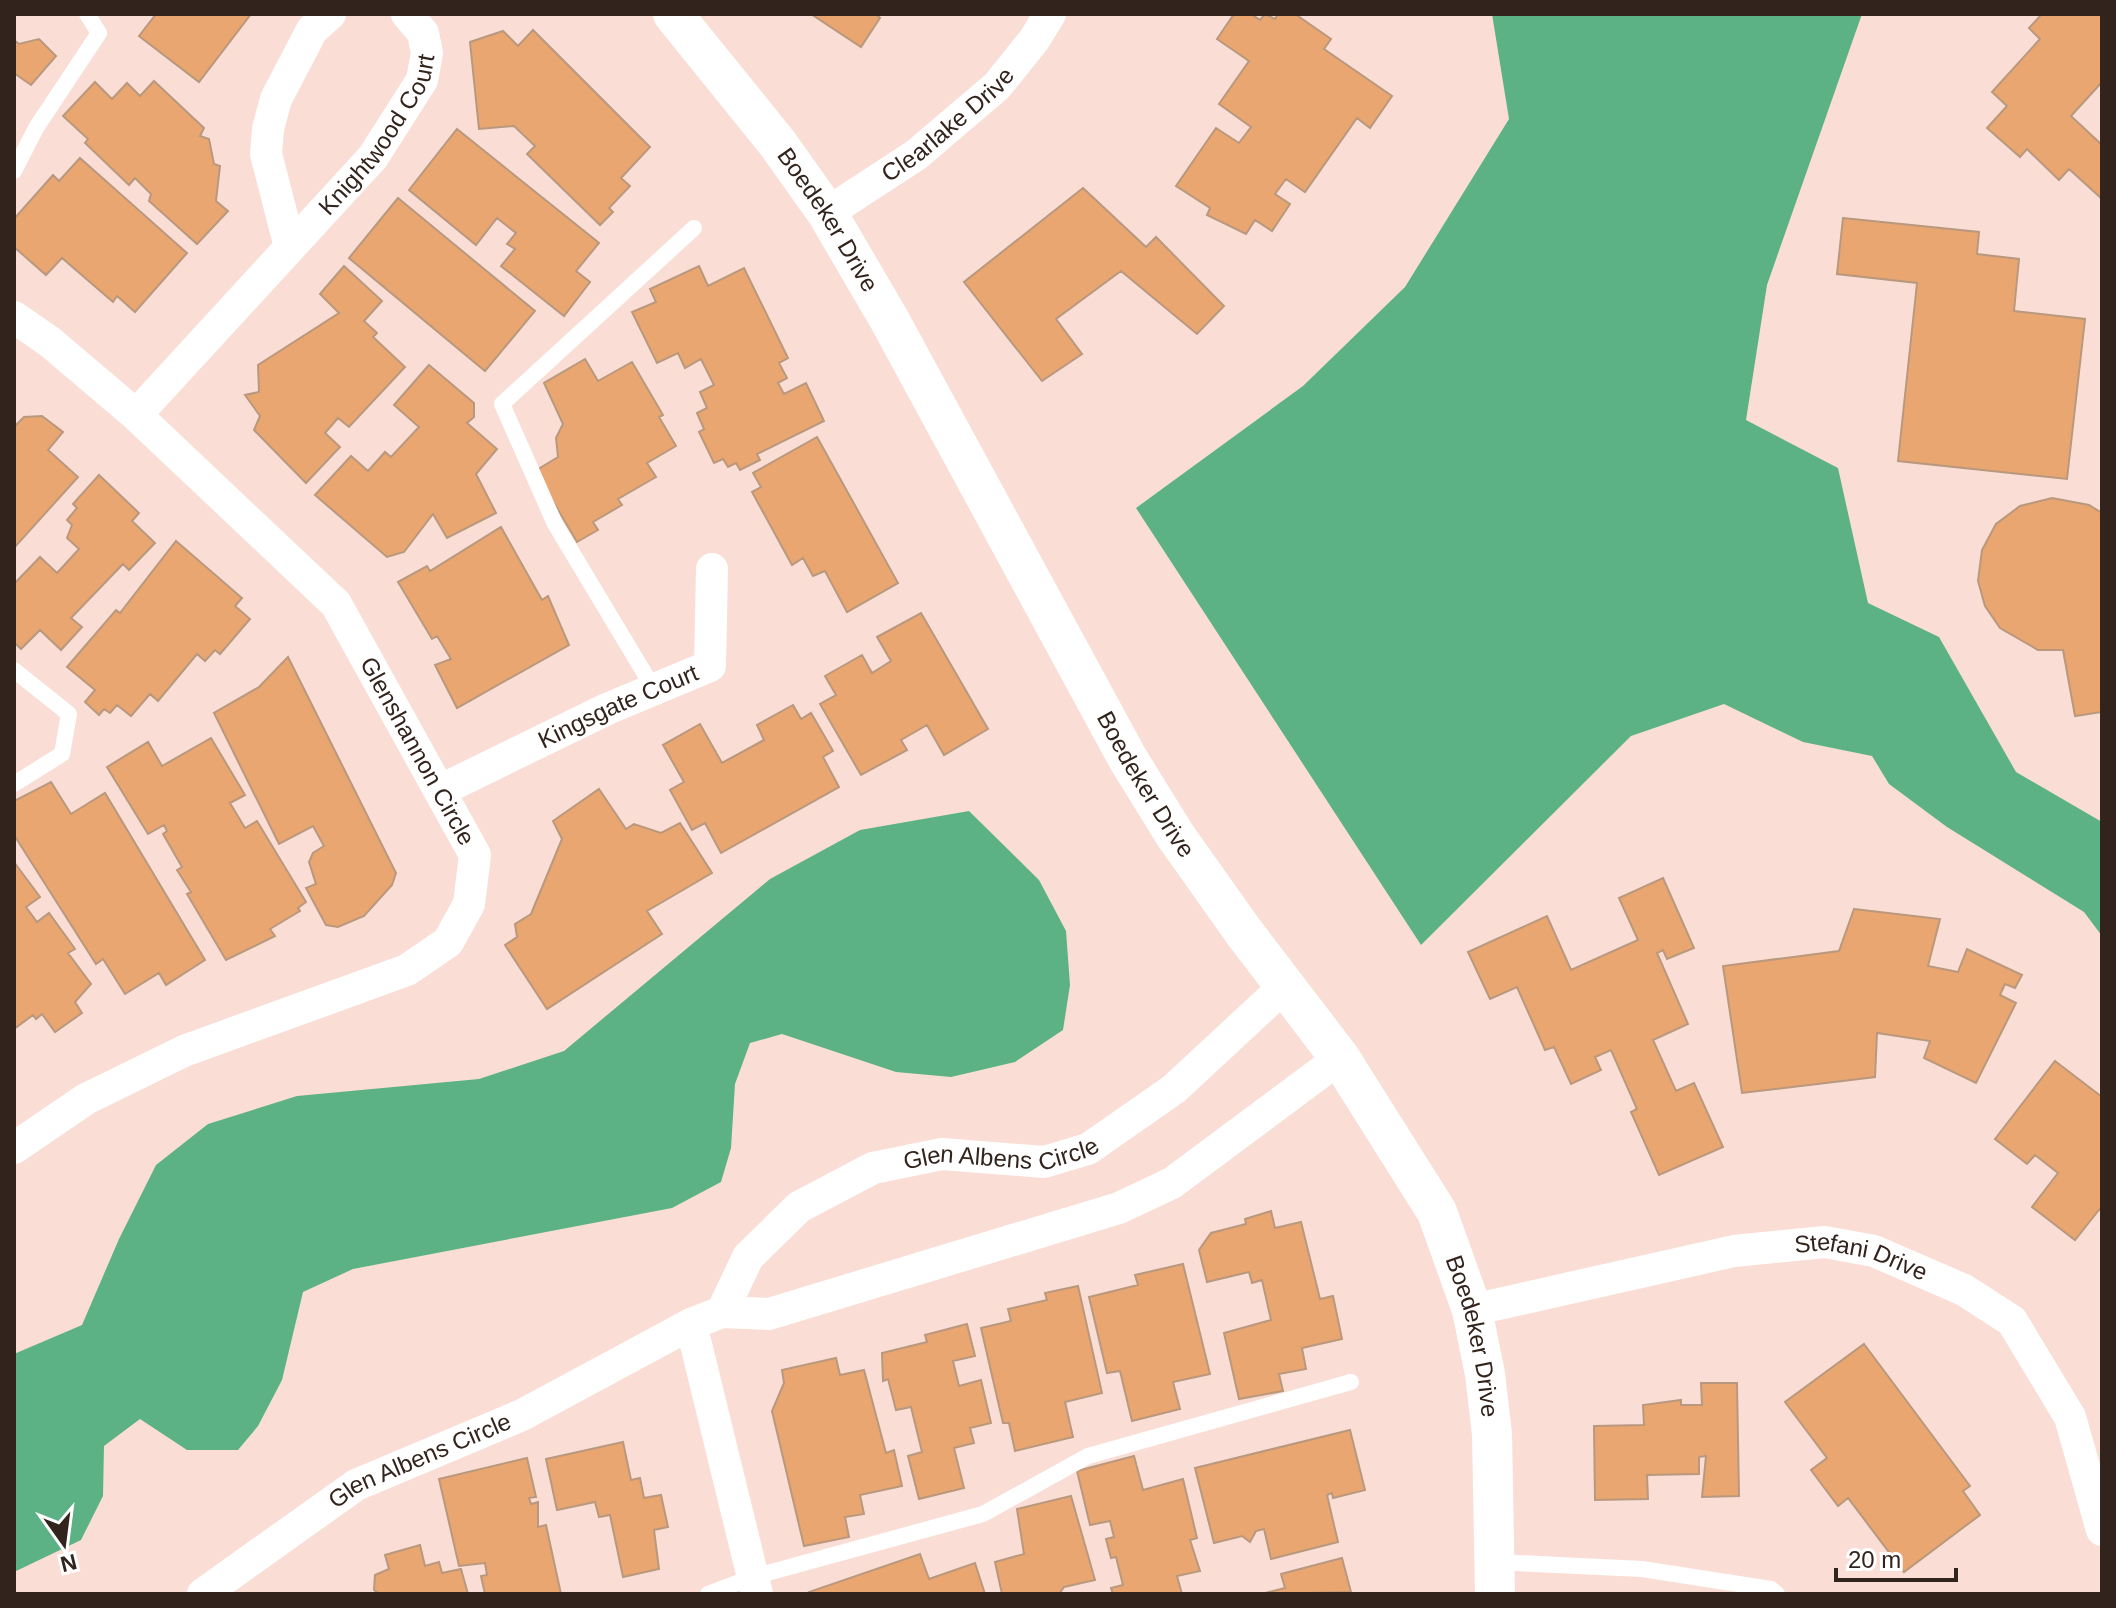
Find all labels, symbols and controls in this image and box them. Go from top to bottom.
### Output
street label: Knightwood Court [313,52,440,220]
street label: Clearlake Drive [876,62,1019,187]
street label: Boedeker Drive [772,143,884,296]
street label: Glenshannon Circle [355,652,481,850]
street label: Kingsgate Court [534,658,702,753]
street label: Boedeker Drive [1092,707,1200,862]
street label: Glen Albens Circle [901,1132,1104,1176]
street label: Stefani Drive [1793,1228,1932,1286]
street label: Boedeker Drive [1441,1252,1504,1419]
street label: Glen Albens Circle [323,1407,515,1513]
north arrow [24,1504,104,1584]
scale bar [1836,1532,1956,1582]
text: 20 m [1848,1546,1901,1573]
text: N [58,1549,79,1577]

